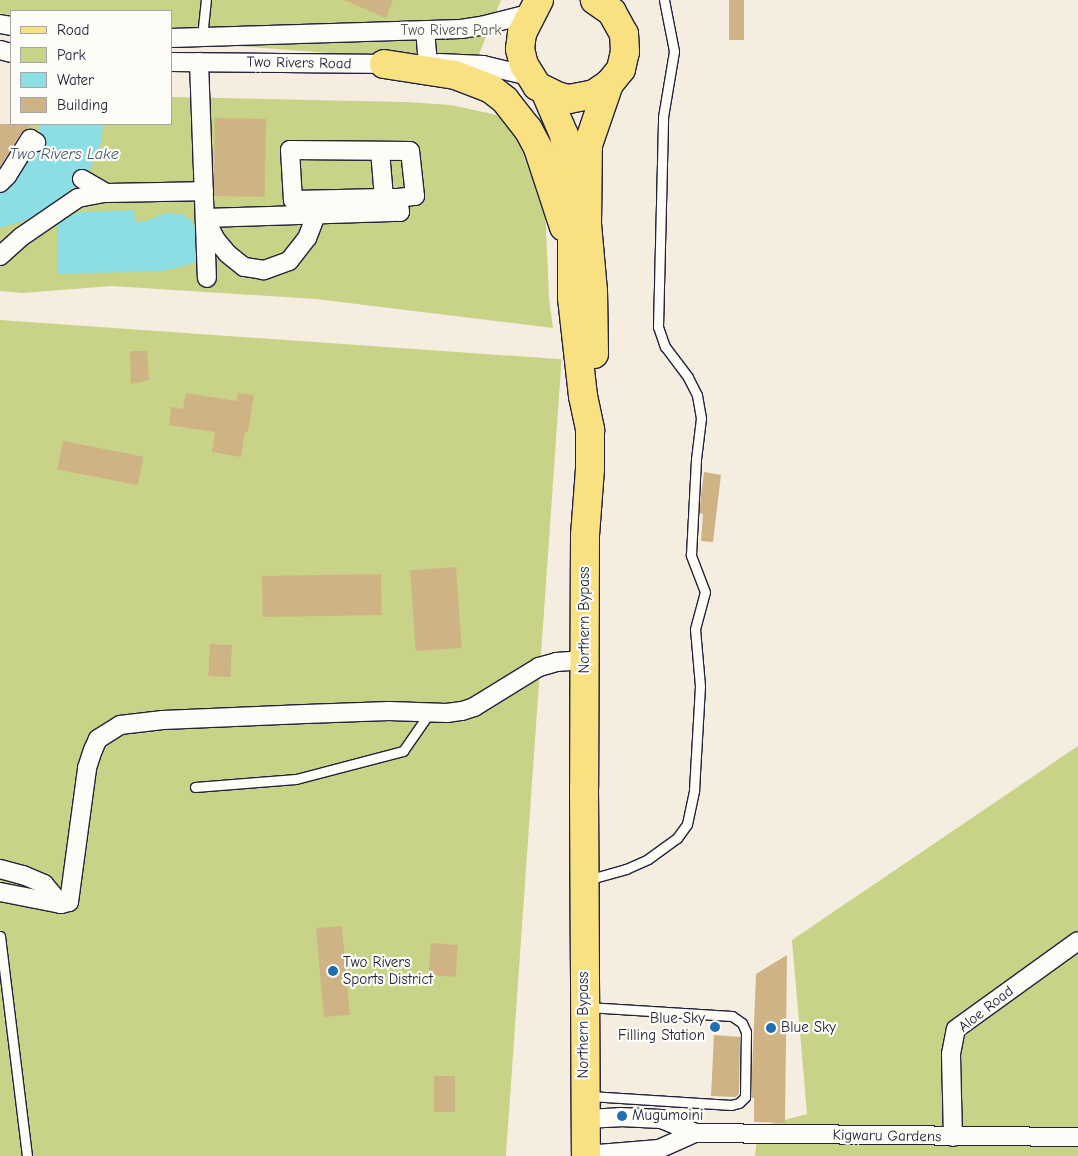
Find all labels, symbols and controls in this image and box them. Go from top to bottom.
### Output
legend [10,10,172,125]
text: Road [57,21,89,39]
park label: Two Rivers Park [400,22,502,40]
text: Park [57,46,86,64]
street label: Two Rivers Road [246,53,352,73]
text: Water [57,71,94,89]
text: Building [57,96,108,114]
water label: Two Rivers Lake [9,144,119,164]
street label: Northern Bypass [576,566,594,674]
place label: Two Rivers Sports District [343,953,433,988]
marker: Two Rivers Sports District [327,965,339,977]
street label: Northern Bypass [575,971,593,1079]
street label: Aloe Road [955,982,1017,1036]
place label: Blue Sky Filling Station [618,1009,705,1044]
place label: Blue Sky [781,1019,836,1037]
marker: Blue Sky Filling Station [709,1021,721,1033]
marker: Blue Sky [765,1022,777,1034]
place label: Mugumoini [632,1107,703,1125]
marker: Mugumoini [616,1110,628,1122]
street label: Kigwaru Gardens [832,1126,942,1146]

